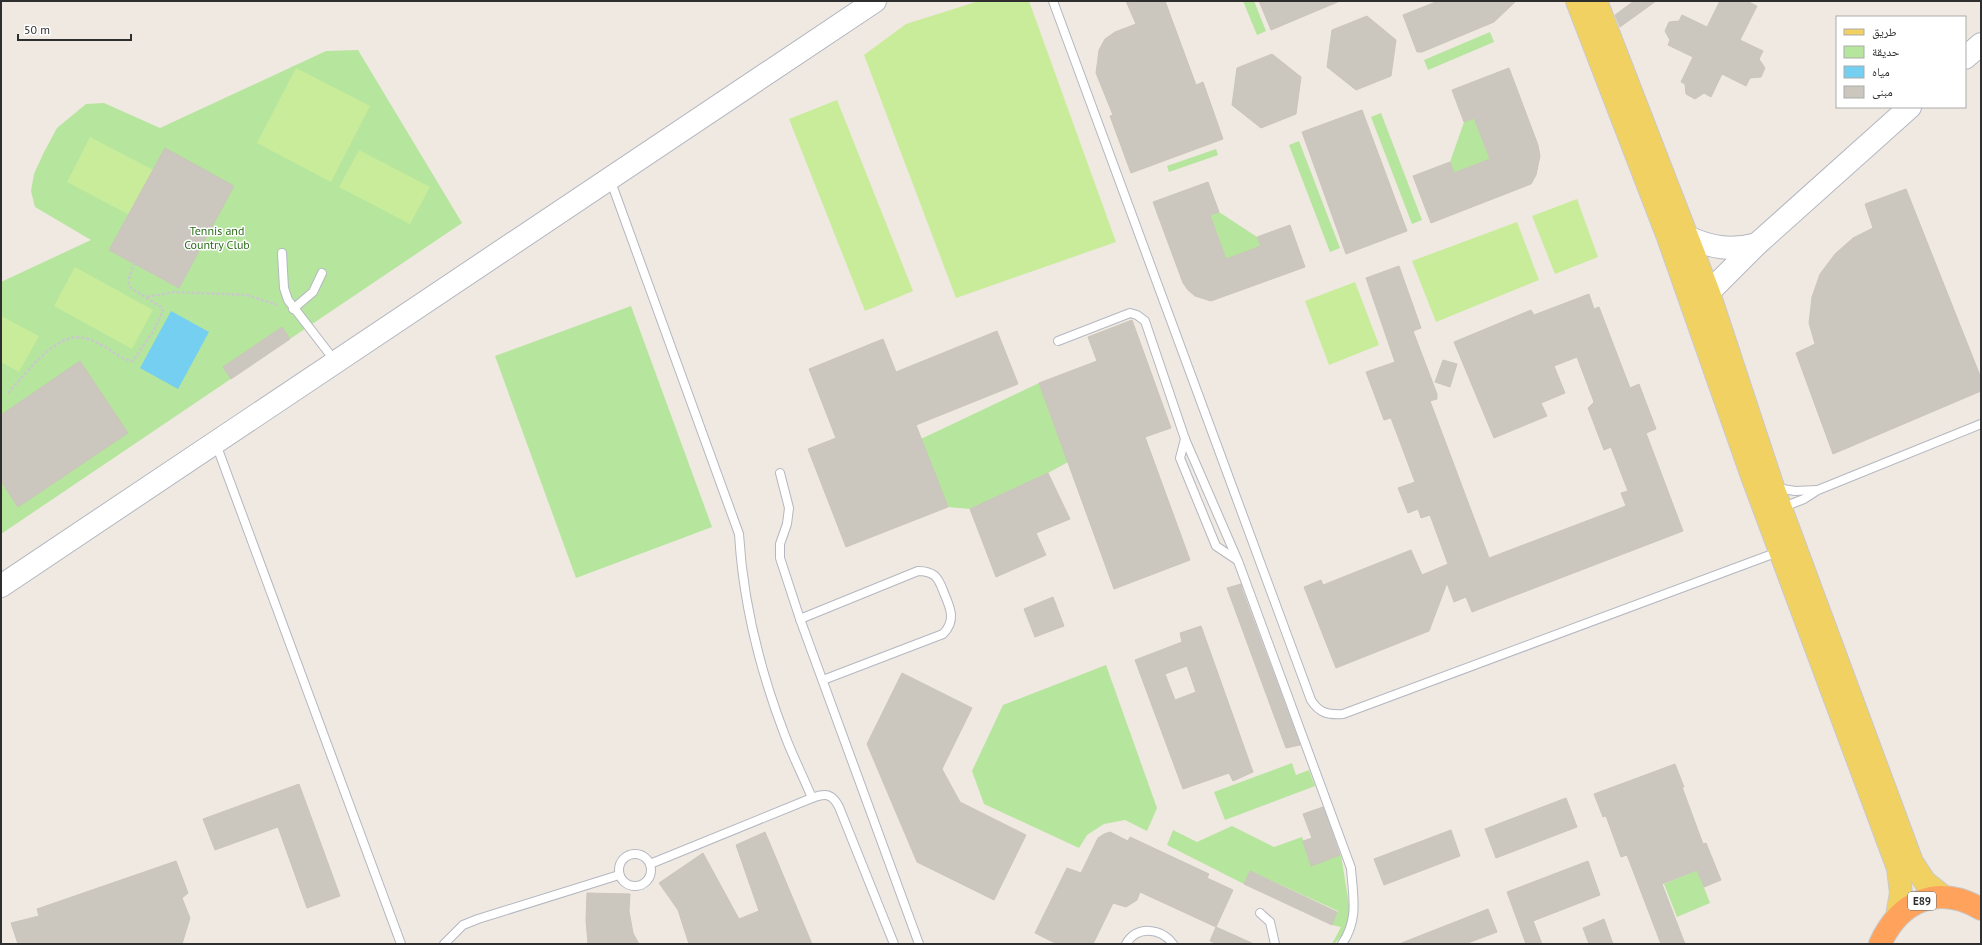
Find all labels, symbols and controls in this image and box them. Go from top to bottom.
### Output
scale bar [18,16,131,42]
legend [1836,16,1966,108]
text: 50 m [24,22,50,37]
text: طريق [1872,24,1897,39]
text: حديقة [1872,44,1900,59]
text: مياه [1872,64,1890,79]
text: مبنى [1872,84,1893,99]
park label: Tennis and Country Club [184,223,250,252]
road number: E89 [1908,892,1936,910]

